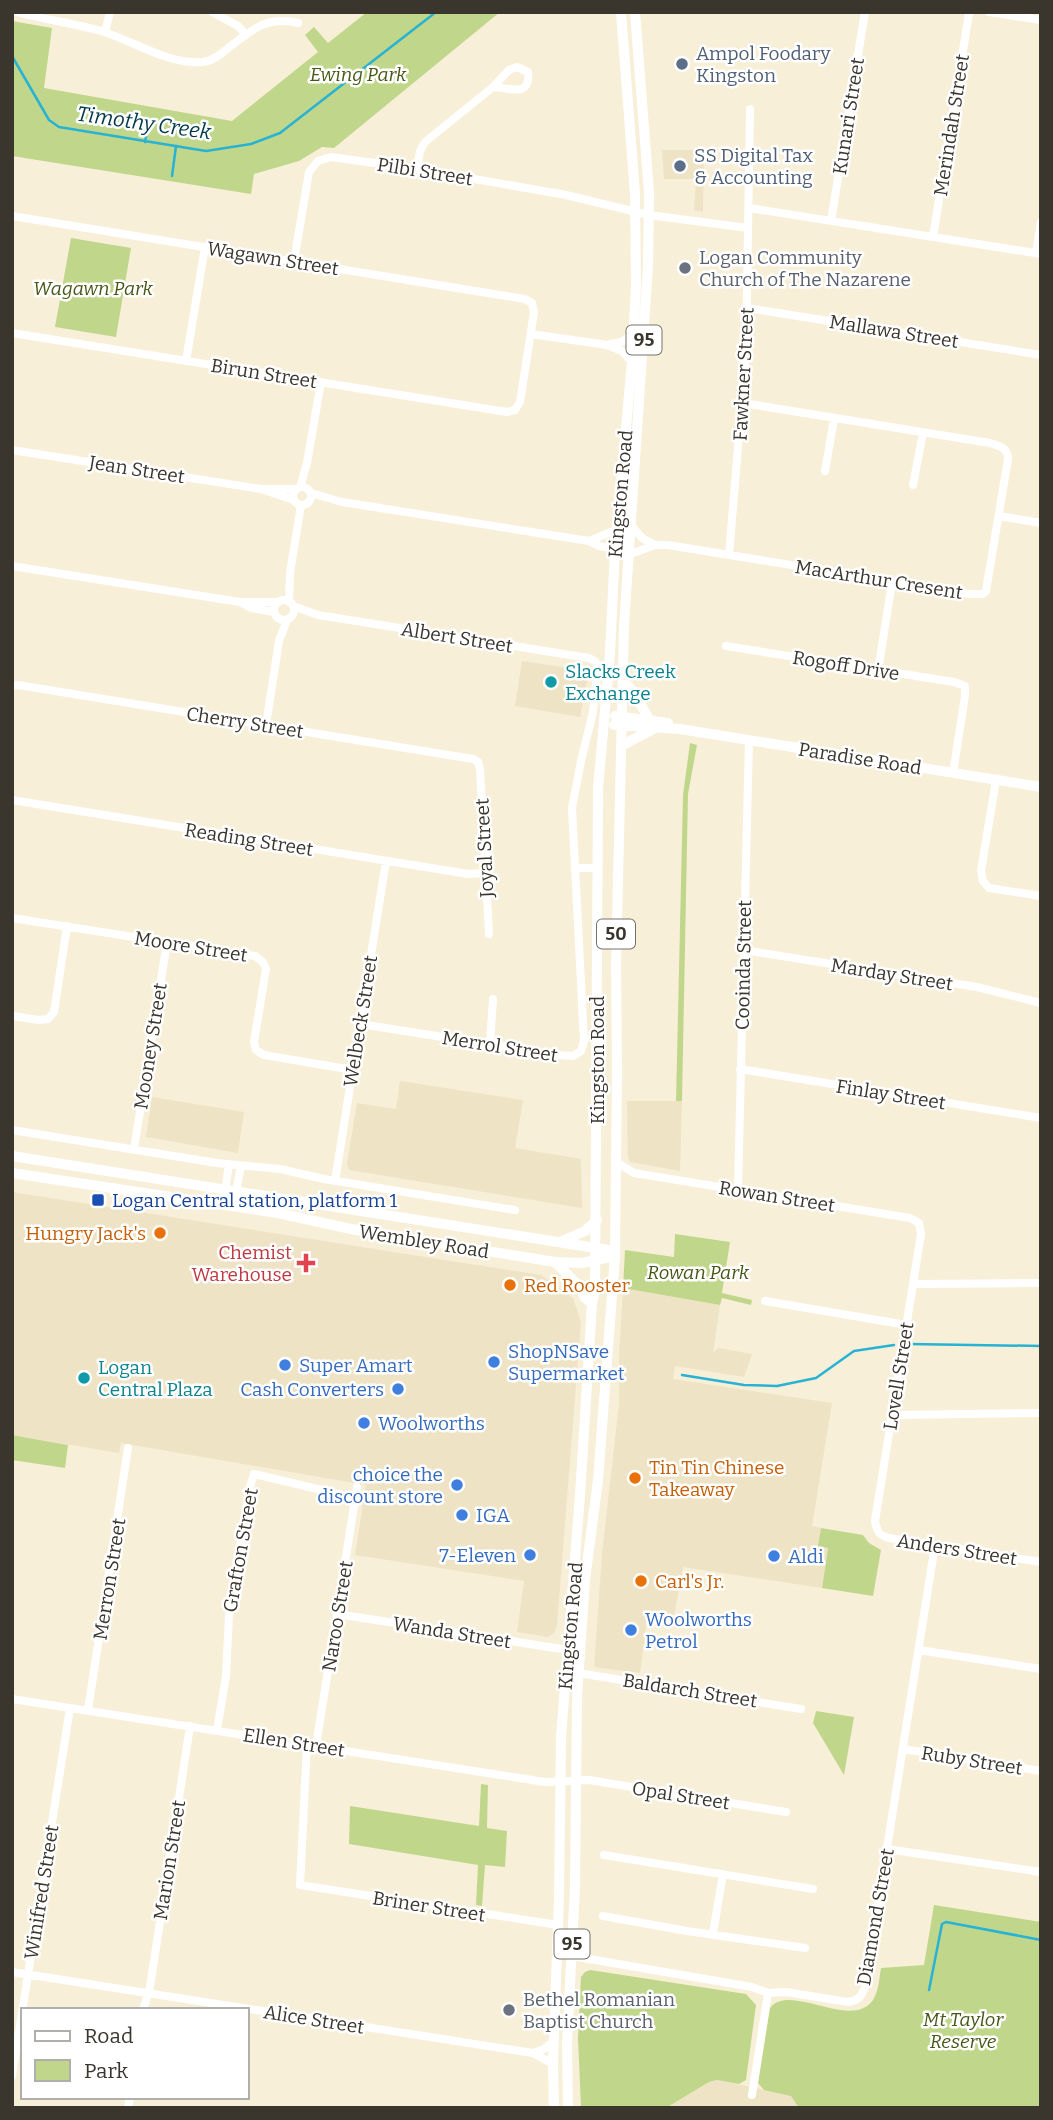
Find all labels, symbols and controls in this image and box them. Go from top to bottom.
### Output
place label: Ampol Foodary Kingston [696,42,831,87]
street label: Merindah Street [929,52,974,198]
marker: Ampol Foodary Kingston [674,56,690,72]
street label: Kunari Street [828,56,869,176]
park label: Ewing Park [310,63,407,86]
water label: Timothy Creek [75,101,213,145]
place label: SS Digital Tax & Accounting [694,144,813,189]
street label: Pilbi Street [376,153,474,190]
marker: SS Digital Tax & Accounting [672,158,688,174]
street label: Wagawn Street [205,237,341,280]
place label: Logan Community Church of The Nazarene [699,246,911,291]
marker: Logan Community Church of The Nazarene [677,260,693,276]
park label: Wagawn Park [33,277,154,300]
street label: Fawkner Street [729,307,758,441]
street label: Mallawa Street [828,310,960,353]
road number: 95 [626,326,662,354]
street label: Birun Street [209,354,319,393]
street label: Kingston Road [603,429,638,559]
street label: Jean Street [87,450,186,488]
street label: MacArthur Cresent [794,555,964,604]
street label: Albert Street [399,617,515,658]
street label: Rogoff Drive [791,646,901,685]
place label: Slacks Creek Exchange [565,660,676,705]
marker: Slacks Creek Exchange [543,674,559,690]
street label: Cherry Street [185,702,305,743]
street label: Paradise Road [797,737,923,780]
street label: Joyal Street [470,798,499,899]
street label: Reading Street [183,818,315,861]
street label: Cooinda Street [731,900,756,1030]
road number: 50 [597,919,635,948]
street label: Moore Street [133,926,249,967]
street label: Marday Street [829,953,955,996]
street label: Welbeck Street [339,954,382,1089]
street label: Mooney Street [129,981,172,1111]
street label: Kingston Road [586,996,609,1124]
street label: Merrol Street [440,1026,560,1067]
street label: Finlay Street [835,1074,947,1115]
street label: Rowan Street [717,1176,837,1217]
place label: Logan Central station, platform 1 [112,1189,397,1212]
marker: Logan Central station, platform 1 [90,1192,106,1208]
street label: Wembley Road [357,1220,491,1263]
place label: Hungry Jack's [25,1222,146,1245]
marker: Hungry Jack's [152,1225,168,1241]
place label: Chemist Warehouse [191,1241,292,1286]
marker: Chemist Warehouse [298,1255,314,1271]
park label: Rowan Park [647,1261,750,1284]
place label: Red Rooster [524,1274,631,1297]
marker: Red Rooster [502,1277,518,1293]
street label: Lovell Street [879,1320,918,1432]
place label: ShopNSave Supermarket [508,1340,625,1385]
place label: Super Amart [299,1354,413,1377]
marker: ShopNSave Supermarket [486,1354,502,1370]
place label: Logan Central Plaza [98,1356,213,1401]
marker: Super Amart [277,1357,293,1373]
marker: Logan Central Plaza [76,1370,92,1386]
place label: Cash Converters [240,1378,384,1401]
marker: Cash Converters [390,1381,406,1397]
place label: Woolworths [378,1412,485,1435]
marker: Woolworths [356,1415,372,1431]
place label: Tin Tin Chinese Takeaway [649,1456,784,1501]
place label: choice the discount store [317,1463,443,1508]
marker: Tin Tin Chinese Takeaway [627,1470,643,1486]
marker: choice the discount store [449,1477,465,1493]
street label: Grafton Street [218,1486,263,1614]
place label: IGA [476,1504,511,1527]
marker: IGA [454,1507,470,1523]
street label: Merron Street [88,1516,131,1642]
street label: Anders Street [895,1529,1019,1570]
place label: 7-Eleven [439,1544,516,1567]
place label: Aldi [788,1545,824,1568]
marker: 7-Eleven [522,1547,538,1563]
marker: Aldi [766,1548,782,1564]
street label: Naroo Street [317,1559,358,1673]
street label: Kingston Road [553,1561,588,1691]
place label: Carl's Jr. [655,1570,724,1593]
marker: Carl's Jr. [633,1573,649,1589]
place label: Woolworths Petrol [645,1608,752,1653]
street label: Wanda Street [391,1612,513,1653]
marker: Woolworths Petrol [623,1622,639,1638]
street label: Baldarch Street [621,1669,759,1712]
street label: Ellen Street [241,1723,347,1762]
street label: Ruby Street [920,1741,1024,1780]
street label: Opal Street [630,1776,731,1815]
street label: Marion Street [149,1798,190,1922]
street label: Winifred Street [20,1823,63,1961]
street label: Diamond Street [852,1847,899,1987]
street label: Briner Street [371,1886,487,1927]
road number: 95 [554,1930,590,1958]
place label: Bethel Romanian Baptist Church [523,1988,675,2033]
street label: Alice Street [262,2000,366,2039]
marker: Bethel Romanian Baptist Church [501,2002,517,2018]
legend [21,2008,248,2099]
park label: Mt Taylor Reserve [923,2008,1004,2053]
text: Road [84,2023,133,2049]
text: Park [84,2058,128,2084]

